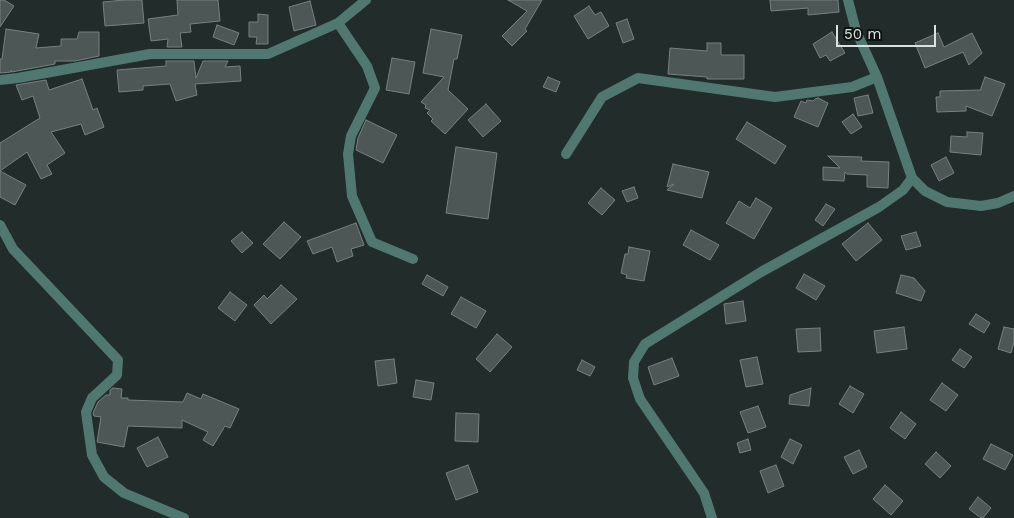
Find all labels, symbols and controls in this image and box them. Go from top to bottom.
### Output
scale bar [839,15,939,47]
text: 50 m [844,25,881,43]

